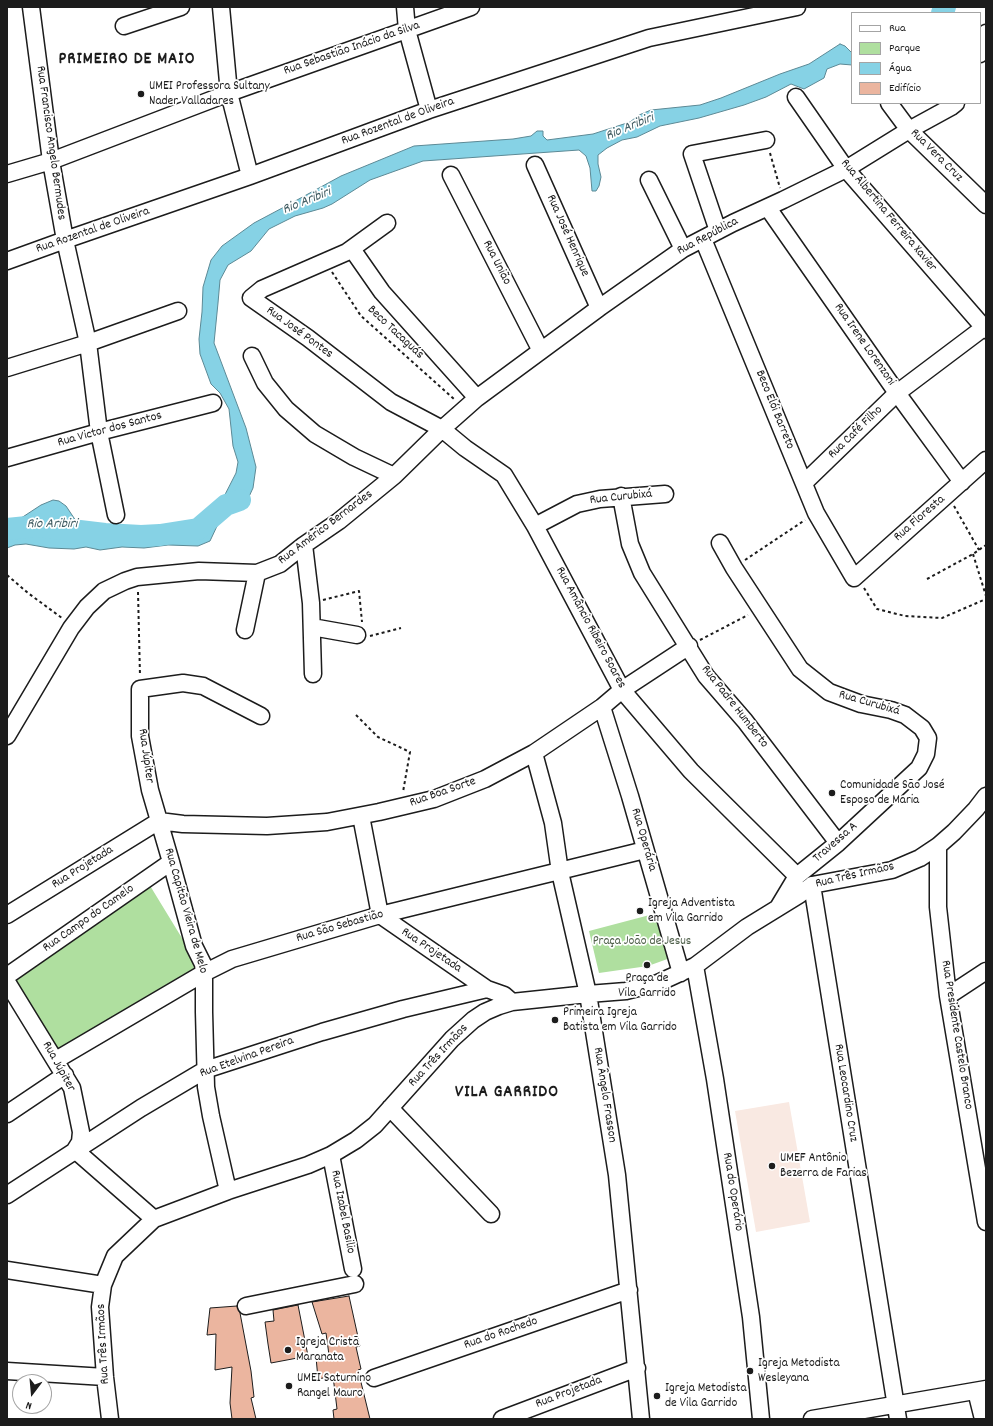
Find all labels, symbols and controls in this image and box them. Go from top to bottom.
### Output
legend [851,12,981,104]
street label: Rua Sebastião Inácio da Silva [282,18,422,80]
text: Rua [889,20,906,37]
text: Parque [889,40,920,57]
district label: PRIMEIRO DE MAIO [59,51,195,71]
text: Água [889,60,911,77]
street label: Rua Francisco Angelo Bermudes [31,65,69,221]
place label: UMEI Professora Sultany Nader Valladares [149,79,270,110]
text: Edifício [889,80,921,97]
marker: UMEI Professora Sultany Nader Valladares [136,89,146,99]
street label: Rua Rozental de Oliveira [339,94,457,150]
water label: Rio Aribiri [603,110,657,146]
street label: Rua Vera Cruz [906,126,966,186]
street label: Rua Albertina Ferreira Xavier [836,157,940,275]
water label: Rio Aribiri [280,185,334,219]
street label: Rua José Henrique [542,193,592,279]
street label: Rua Rozental de Oliveira [34,204,152,258]
street label: Rua República [675,214,741,260]
street label: Rua União [478,238,514,288]
street label: Rua Irene Lorenzoni [830,301,898,389]
street label: Rua José Pontes [262,303,336,363]
street label: Beco Tacaguás [363,303,427,363]
street label: Beco Elói Barreto [751,368,797,452]
street label: Rua Café Filho [826,403,886,463]
street label: Rua Victor dos Santos [56,409,164,451]
street label: Rua Américo Bernardes [275,487,377,569]
street label: Rua Curubixá [589,487,653,509]
street label: Rua Floresta [891,493,949,545]
water label: Rio Aribiri [27,517,77,533]
street label: Rua Amâncio Ribeiro Soares [551,564,629,692]
street label: Rua Padre Humberto [697,663,771,751]
street label: Rua Curubixá [837,688,901,720]
street label: Rua Júpiter [133,728,157,784]
street label: Rua Boa Sorte [408,774,478,812]
place label: Comunidade São José Esposo de Maria [840,778,945,809]
marker: Comunidade São José Esposo de Maria [827,788,837,798]
street label: Rua Operária [627,807,659,873]
street label: Travessa A [810,819,862,867]
street label: Rua Projetada [49,843,117,893]
street label: Rua Capitão Vieira de Melo [160,847,210,975]
street label: Rua Três Irmãos [814,859,896,893]
street label: Rua Campo do Camelo [40,882,138,956]
place label: Igreja Adventista em Vila Garrido [648,896,735,927]
marker: Igreja Adventista em Vila Garrido [635,906,645,916]
street label: Rua São Sebastião [295,907,385,947]
street label: Rua Projetada [398,925,464,977]
park label: Praça João de Jesus [593,934,691,950]
street label: Rua Presidente Castelo Branco [936,959,976,1111]
marker: Praça de Vila Garrido [642,960,652,970]
place label: Praça de Vila Garrido [618,971,676,1002]
place label: Primeira Igreja Batista em Vila Garrido [563,1005,677,1036]
marker: Primeira Igreja Batista em Vila Garrido [550,1015,560,1025]
street label: Rua Três Irmãos [406,1021,472,1091]
street label: Rua Etelvina Pereira [198,1034,296,1082]
street label: Rua Júpiter [38,1039,78,1095]
street label: Rua Leocardino Cruz [830,1043,860,1143]
street label: Rua Ângelo Frasson [589,1046,619,1144]
district label: VILA GARRIDO [455,1084,559,1104]
place label: UMEF Antônio Bezerra de Farias [780,1151,867,1182]
street label: Rua do Operário [718,1152,746,1232]
marker: UMEF Antônio Bezerra de Farias [767,1161,777,1171]
street label: Rua Izabel Basilio [326,1169,358,1255]
street label: Rua Três Irmãos [94,1303,114,1385]
street label: Rua do Rochedo [462,1314,540,1354]
place label: Igreja Cristã Maranata [296,1335,359,1366]
marker: Igreja Cristã Maranata [283,1345,293,1355]
place label: Igreja Metodista Wesleyana [758,1356,840,1387]
marker: Igreja Metodista Wesleyana [745,1366,755,1376]
place label: UMEI Saturnino Rangel Mauro [297,1371,371,1402]
street label: Rua Projetada [534,1373,604,1413]
north arrow [12,1374,52,1414]
marker: UMEI Saturnino Rangel Mauro [284,1381,294,1391]
place label: Igreja Metodista de Vila Garrido [665,1381,747,1412]
marker: Igreja Metodista de Vila Garrido [652,1391,662,1401]
text: N [24,1396,34,1413]

